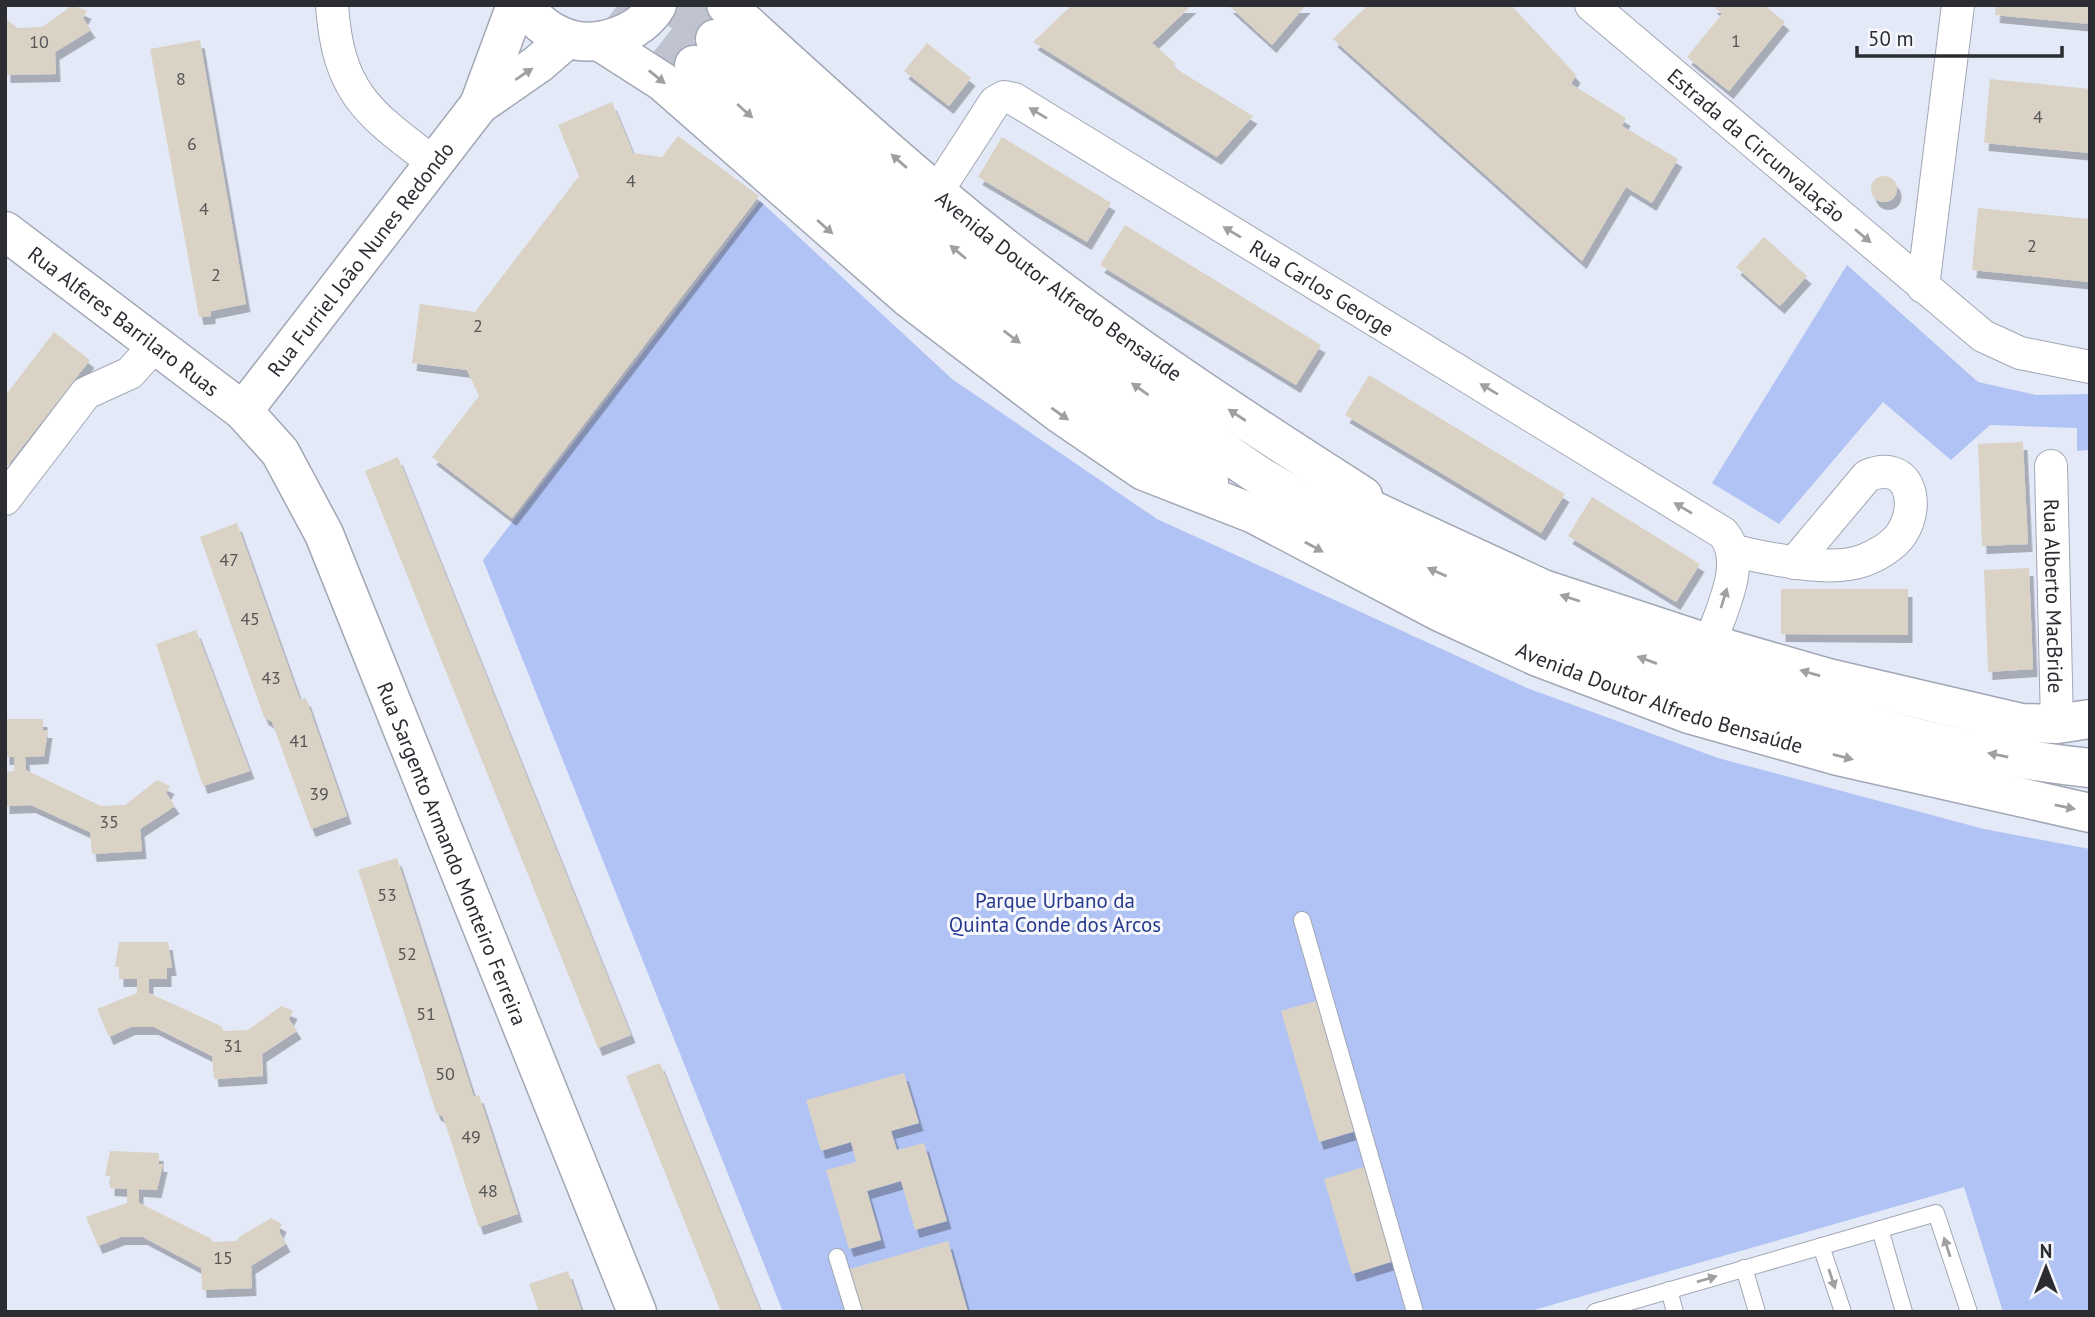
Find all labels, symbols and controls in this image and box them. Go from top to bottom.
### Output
scale bar [1857,14,2062,58]
text: 50 m [1868,25,1914,52]
house number: 1 [1731,29,1741,52]
house number: 10 [29,30,49,53]
street label: Estrada da Circunvalação [1662,62,1851,228]
house number: 8 [176,67,186,90]
one-way arrow [515,68,534,81]
one-way arrow [647,70,665,85]
one-way arrow [736,103,754,119]
house number: 4 [2033,105,2043,128]
one-way arrow [1029,107,1048,120]
house number: 6 [187,132,197,155]
street label: Rua Furriel João Nunes Redondo [261,136,459,382]
one-way arrow [890,154,907,169]
house number: 4 [626,169,636,192]
street label: Avenida Doutor Alfredo Bensaúde [930,184,1187,387]
house number: 4 [199,197,209,220]
one-way arrow [816,219,833,234]
one-way arrow [1223,226,1242,239]
one-way arrow [1854,228,1871,243]
street label: Rua Carlos George [1245,233,1399,342]
house number: 2 [2027,234,2037,257]
street label: Rua Alferes Barrilaro Ruas [23,240,225,402]
one-way arrow [950,244,968,259]
house number: 2 [211,263,221,286]
house number: 2 [473,314,483,337]
one-way arrow [1003,329,1021,343]
one-way arrow [1131,382,1149,396]
one-way arrow [1479,383,1499,396]
one-way arrow [1051,407,1069,421]
one-way arrow [1227,409,1246,422]
street label: Rua Alberto MacBride [2038,498,2070,694]
one-way arrow [1673,502,1693,515]
one-way arrow [1304,541,1324,553]
house number: 47 [219,548,239,571]
one-way arrow [1427,566,1447,578]
one-way arrow [1719,587,1730,608]
one-way arrow [1559,592,1580,603]
house number: 45 [240,607,260,630]
street label: Avenida Doutor Alfredo Bensaúde [1512,635,1806,759]
one-way arrow [1636,654,1657,665]
house number: 43 [261,666,281,689]
one-way arrow [1800,667,1821,677]
street label: Rua Sargento Armando Monteiro Ferreira [371,678,534,1029]
house number: 41 [289,729,309,752]
one-way arrow [1987,750,2009,761]
one-way arrow [1832,752,1854,763]
house number: 39 [309,782,329,805]
one-way arrow [2054,802,2076,813]
house number: 35 [99,810,119,833]
house number: 53 [377,883,397,906]
park label: Parque Urbano da Quinta Conde dos Arcos [949,887,1161,938]
house number: 52 [397,942,417,965]
house number: 51 [416,1002,436,1025]
house number: 31 [223,1034,243,1057]
house number: 50 [435,1062,455,1085]
house number: 49 [461,1125,481,1148]
house number: 48 [478,1179,498,1202]
north arrow [2011,1233,2081,1303]
one-way arrow [1941,1236,1952,1257]
text: N [2040,1239,2052,1263]
house number: 15 [213,1246,233,1269]
one-way arrow [1827,1268,1838,1289]
one-way arrow [1697,1273,1718,1283]

